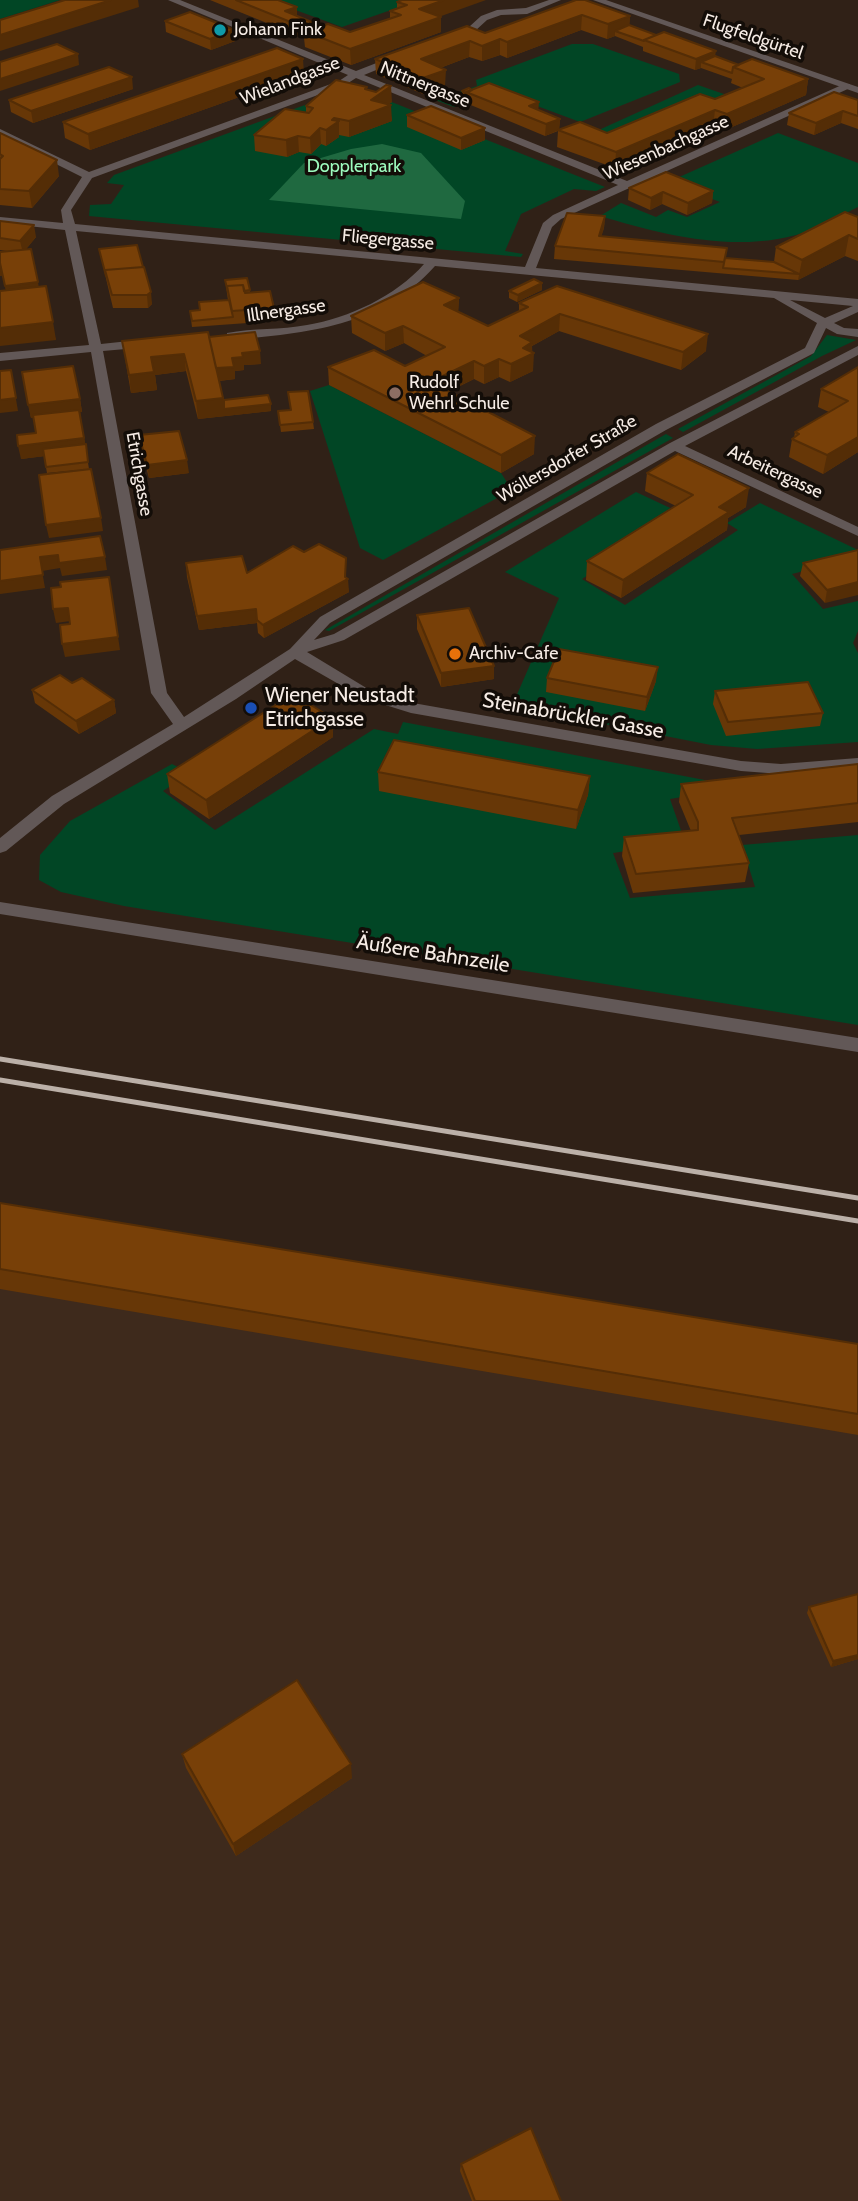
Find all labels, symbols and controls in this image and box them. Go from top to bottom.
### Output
street label: Flugfeldgürtel [700,10,806,64]
place label: Johann Fink [234,19,322,41]
marker: Johann Fink [212,22,228,38]
street label: Wielandgasse [237,52,343,110]
street label: Nittnergasse [377,57,473,113]
street label: Wiesenbachgasse [600,111,732,185]
park label: Dopplerpark [307,156,401,178]
street label: Fliegergasse [341,225,435,255]
street label: Illnergasse [245,295,327,327]
place label: Rudolf Wehrl Schule [409,372,510,414]
marker: Rudolf Wehrl Schule [387,385,403,401]
street label: Wöllersdorfer Straße [493,410,641,508]
street label: Etrichgasse [121,430,157,518]
street label: Arbeitergasse [724,441,826,503]
place label: Archiv-Cafe [469,643,558,665]
marker: Archiv-Cafe [447,646,463,662]
place label: Wiener Neustadt Etrichgasse [265,683,415,733]
street label: Steinabrückler Gasse [480,688,666,744]
marker: Wiener Neustadt Etrichgasse [243,700,259,716]
street label: Äußere Bahnzeile [355,929,511,979]

